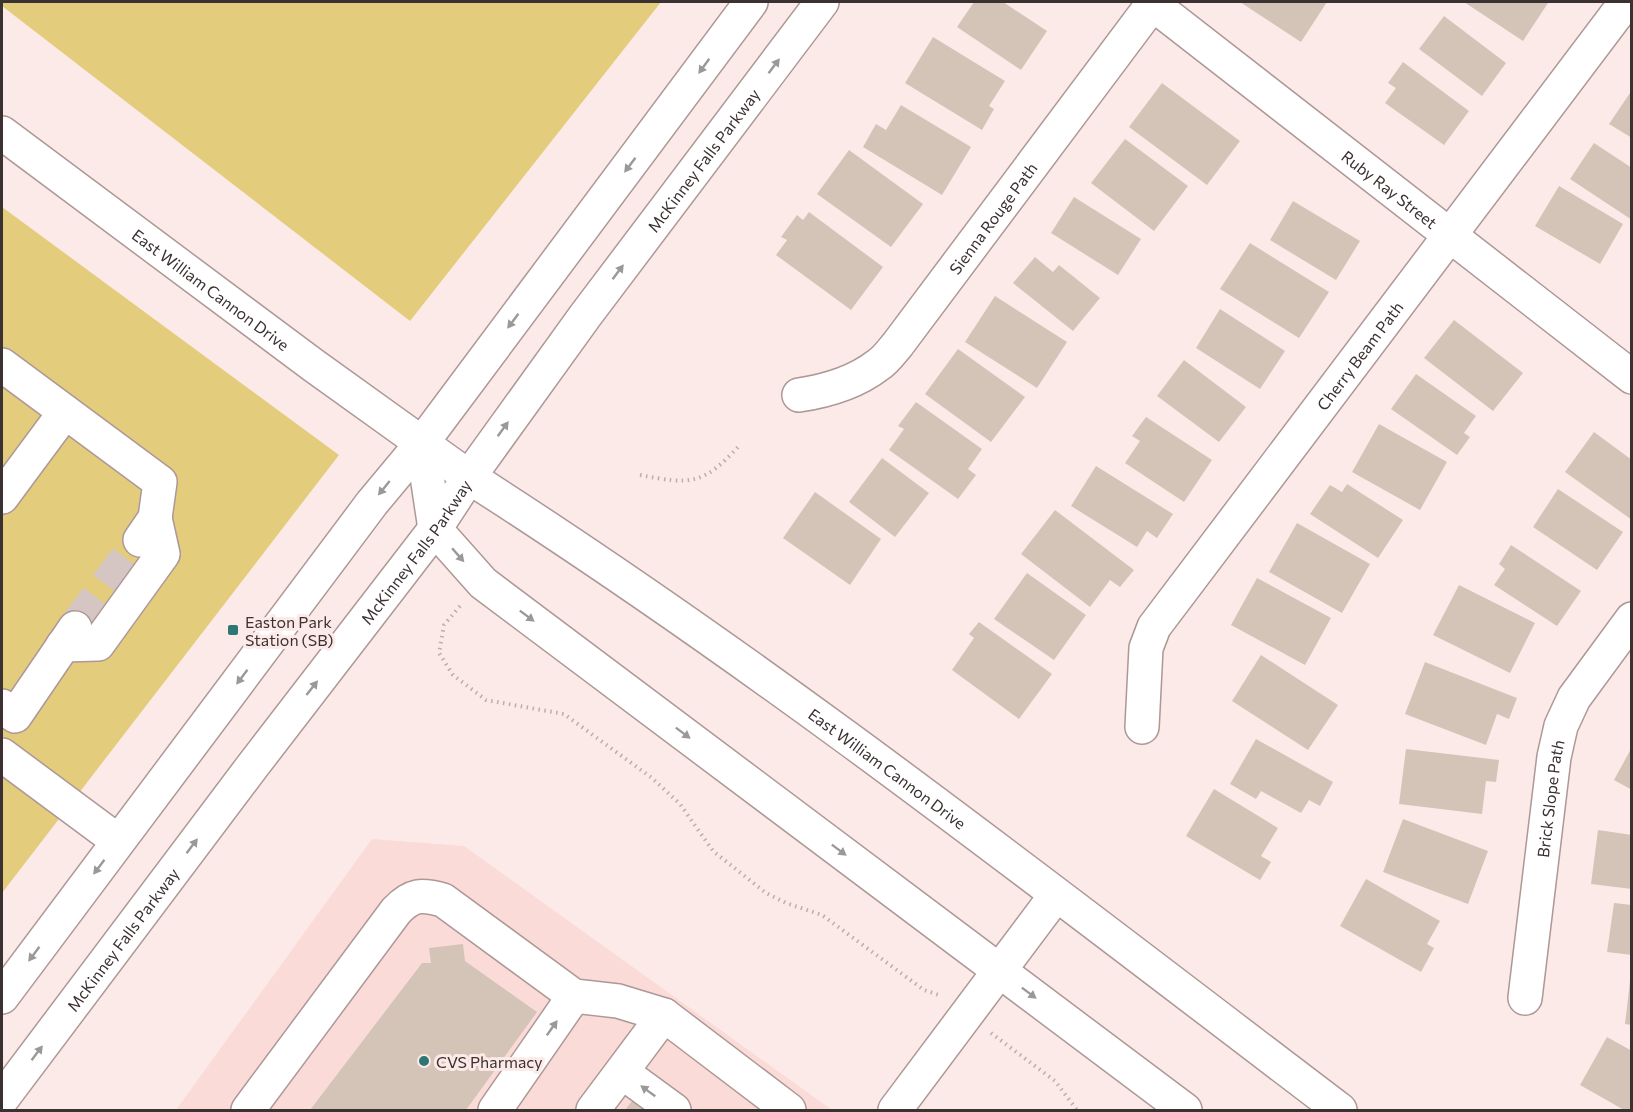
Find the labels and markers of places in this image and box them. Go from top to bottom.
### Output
place label: Easton Park Station (SB) [245,612,333,649]
marker: Easton Park Station (SB) [226,623,240,637]
place label: CVS Pharmacy [436,1052,543,1071]
marker: CVS Pharmacy [417,1054,431,1068]

